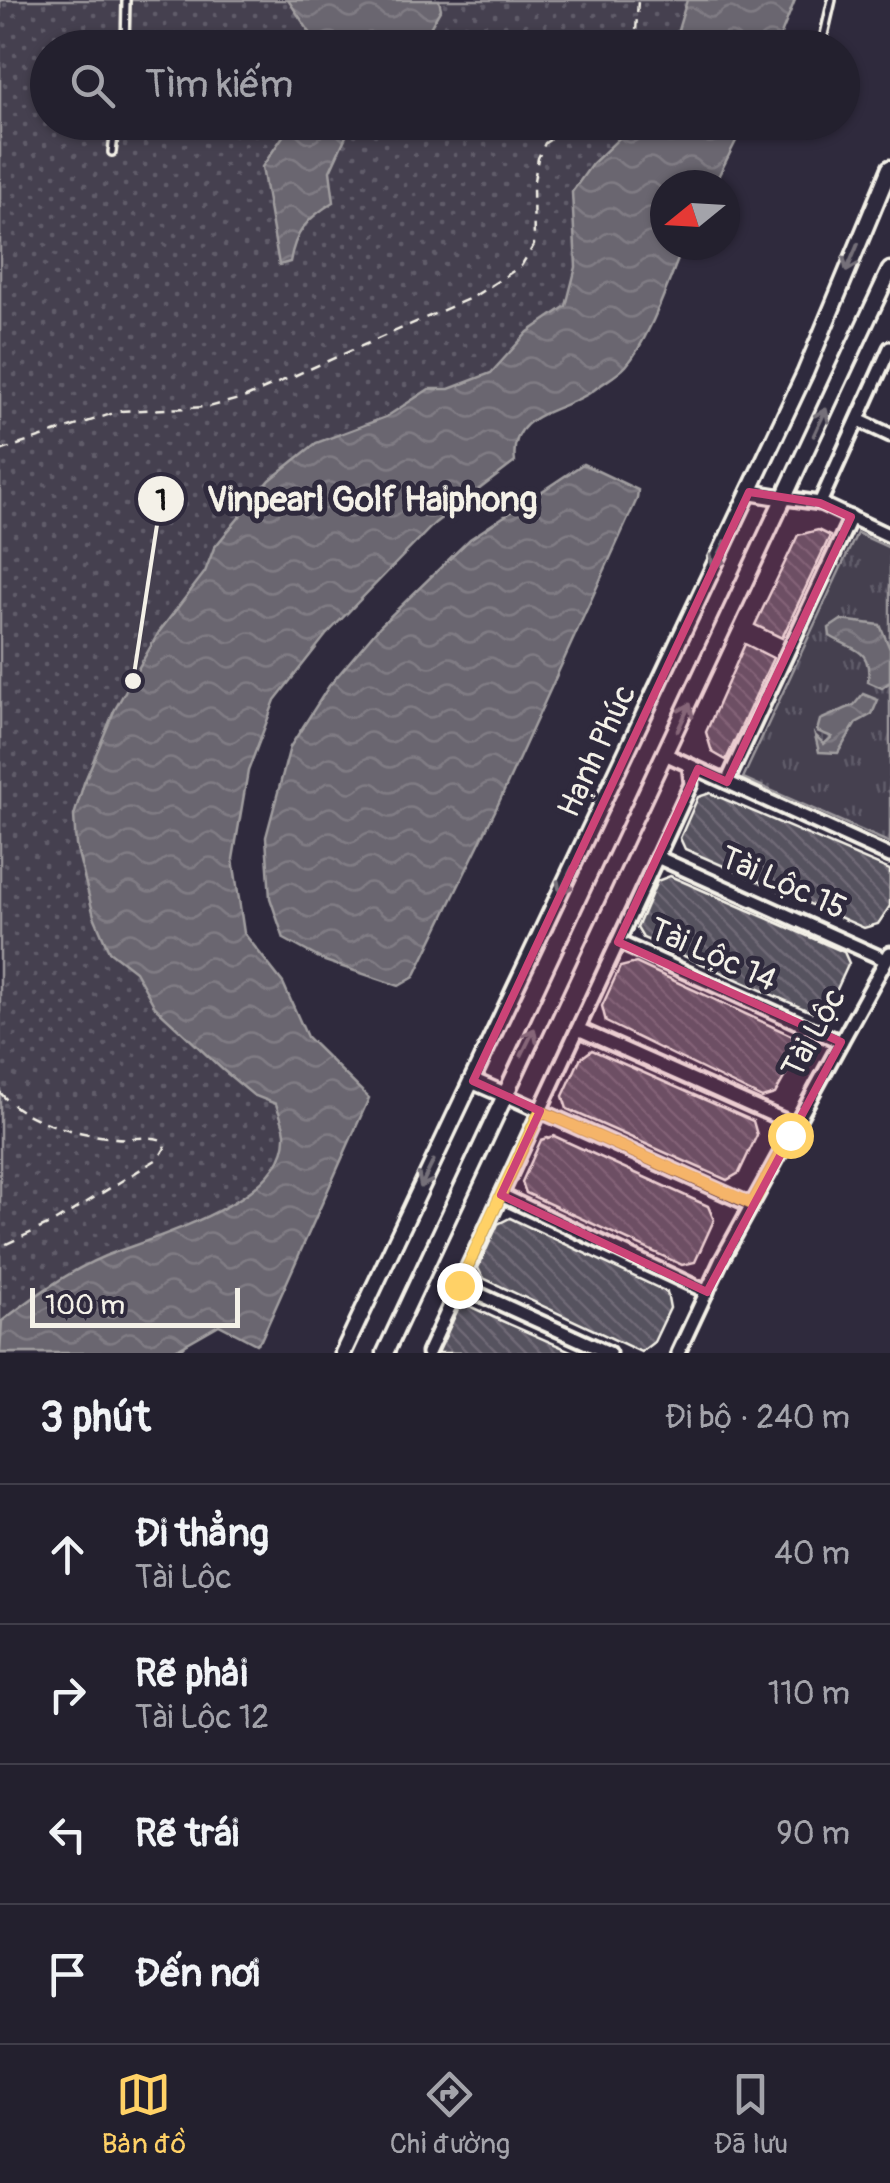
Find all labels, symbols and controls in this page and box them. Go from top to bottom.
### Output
search box [30,30,860,140]
icon: search [65,58,120,113]
text: Tìm kiếm [145,61,293,109]
north arrow [650,170,740,260]
one-way arrow [842,242,860,273]
one-way arrow [812,408,831,438]
callout: Vinpearl Golf Haiphong [136,467,557,532]
text: Vinpearl Golf Haiphong [207,478,537,522]
text: 1 [155,482,167,519]
one-way arrow [709,539,728,569]
street label: Hạnh Phúc [549,678,645,824]
one-way arrow [676,703,695,733]
street label: Tài Lộc 15 [714,838,852,928]
one-way arrow [556,865,575,895]
street label: Tài Lộc 14 [643,909,783,1001]
street label: Tài Lộc [773,981,855,1085]
one-way arrow [520,1028,539,1058]
route start [768,1113,814,1159]
one-way arrow [417,1159,436,1189]
route end [437,1263,483,1309]
scale bar [30,1283,240,1328]
text: 100 m [45,1288,125,1323]
text: 3 phút [40,1392,151,1444]
text: Đi bộ · 240 m [665,1398,850,1438]
text: Đi thẳng [135,1510,269,1558]
icon: ahead [40,1527,95,1582]
text: 40 m [774,1534,850,1574]
text: Tài Lộc [135,1558,232,1598]
text: Rẽ phải [135,1650,248,1698]
icon: right [40,1667,95,1722]
text: 110 m [768,1674,850,1714]
text: Tài Lộc 12 [135,1698,269,1738]
icon: left [40,1807,95,1862]
text: Rẽ trái [135,1810,239,1858]
text: 90 m [776,1814,850,1854]
icon: arrive [40,1947,95,2002]
text: Đến nơi [135,1950,259,1998]
tab: Bản đồ [102,2067,186,2162]
tab: Chỉ đường [390,2067,510,2162]
tab: Đã lưu [714,2067,788,2162]

